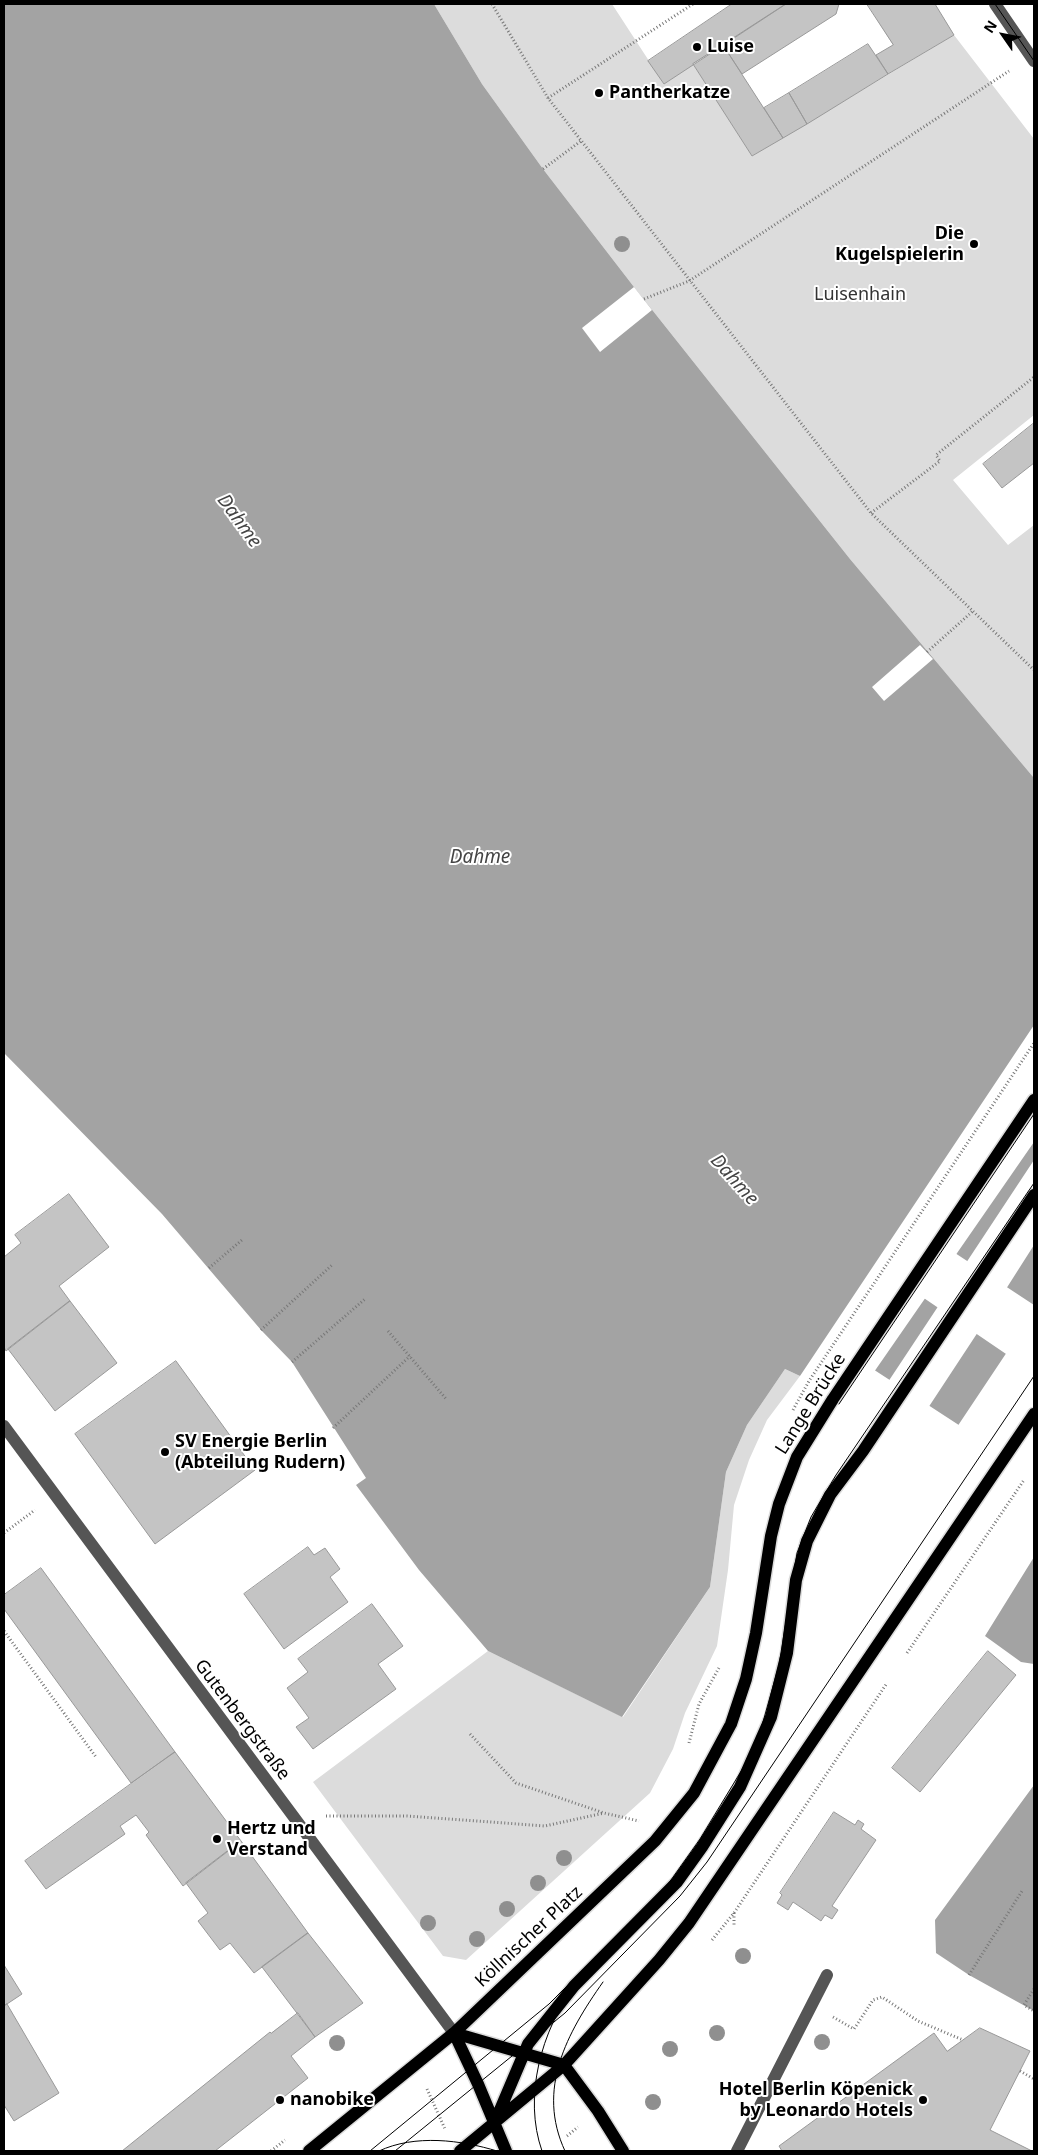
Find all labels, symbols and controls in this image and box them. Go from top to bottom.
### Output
north arrow [978,10,1028,60]
text: N [979,17,1001,37]
place label: Luise [707,36,754,58]
marker: Luise [691,41,703,53]
place label: Pantherkatze [609,82,730,104]
marker: Pantherkatze [593,87,605,99]
place label: Die Kugelspielerin [835,223,964,266]
marker: Die Kugelspielerin [968,238,980,250]
park label: Luisenhain [814,284,906,306]
water label: Dahme [212,490,266,552]
water label: Dahme [450,847,510,869]
water label: Dahme [705,1150,763,1210]
street label: Lange Brücke [771,1349,851,1459]
place label: SV Energie Berlin (Abteilung Rudern) [175,1431,345,1474]
marker: SV Energie Berlin (Abteilung Rudern) [159,1446,171,1458]
street label: Gutenbergstraße [190,1655,294,1785]
place label: Hertz und Verstand [227,1818,316,1860]
marker: Hertz und Verstand [211,1833,223,1845]
street label: Köllnischer Platz [471,1882,587,1992]
place label: Hotel Berlin Köpenick by Leonardo Hotels [719,2079,913,2122]
place label: nanobike [290,2089,374,2111]
marker: nanobike [274,2094,286,2106]
marker: Hotel Berlin Köpenick by Leonardo Hotels [917,2094,929,2106]

